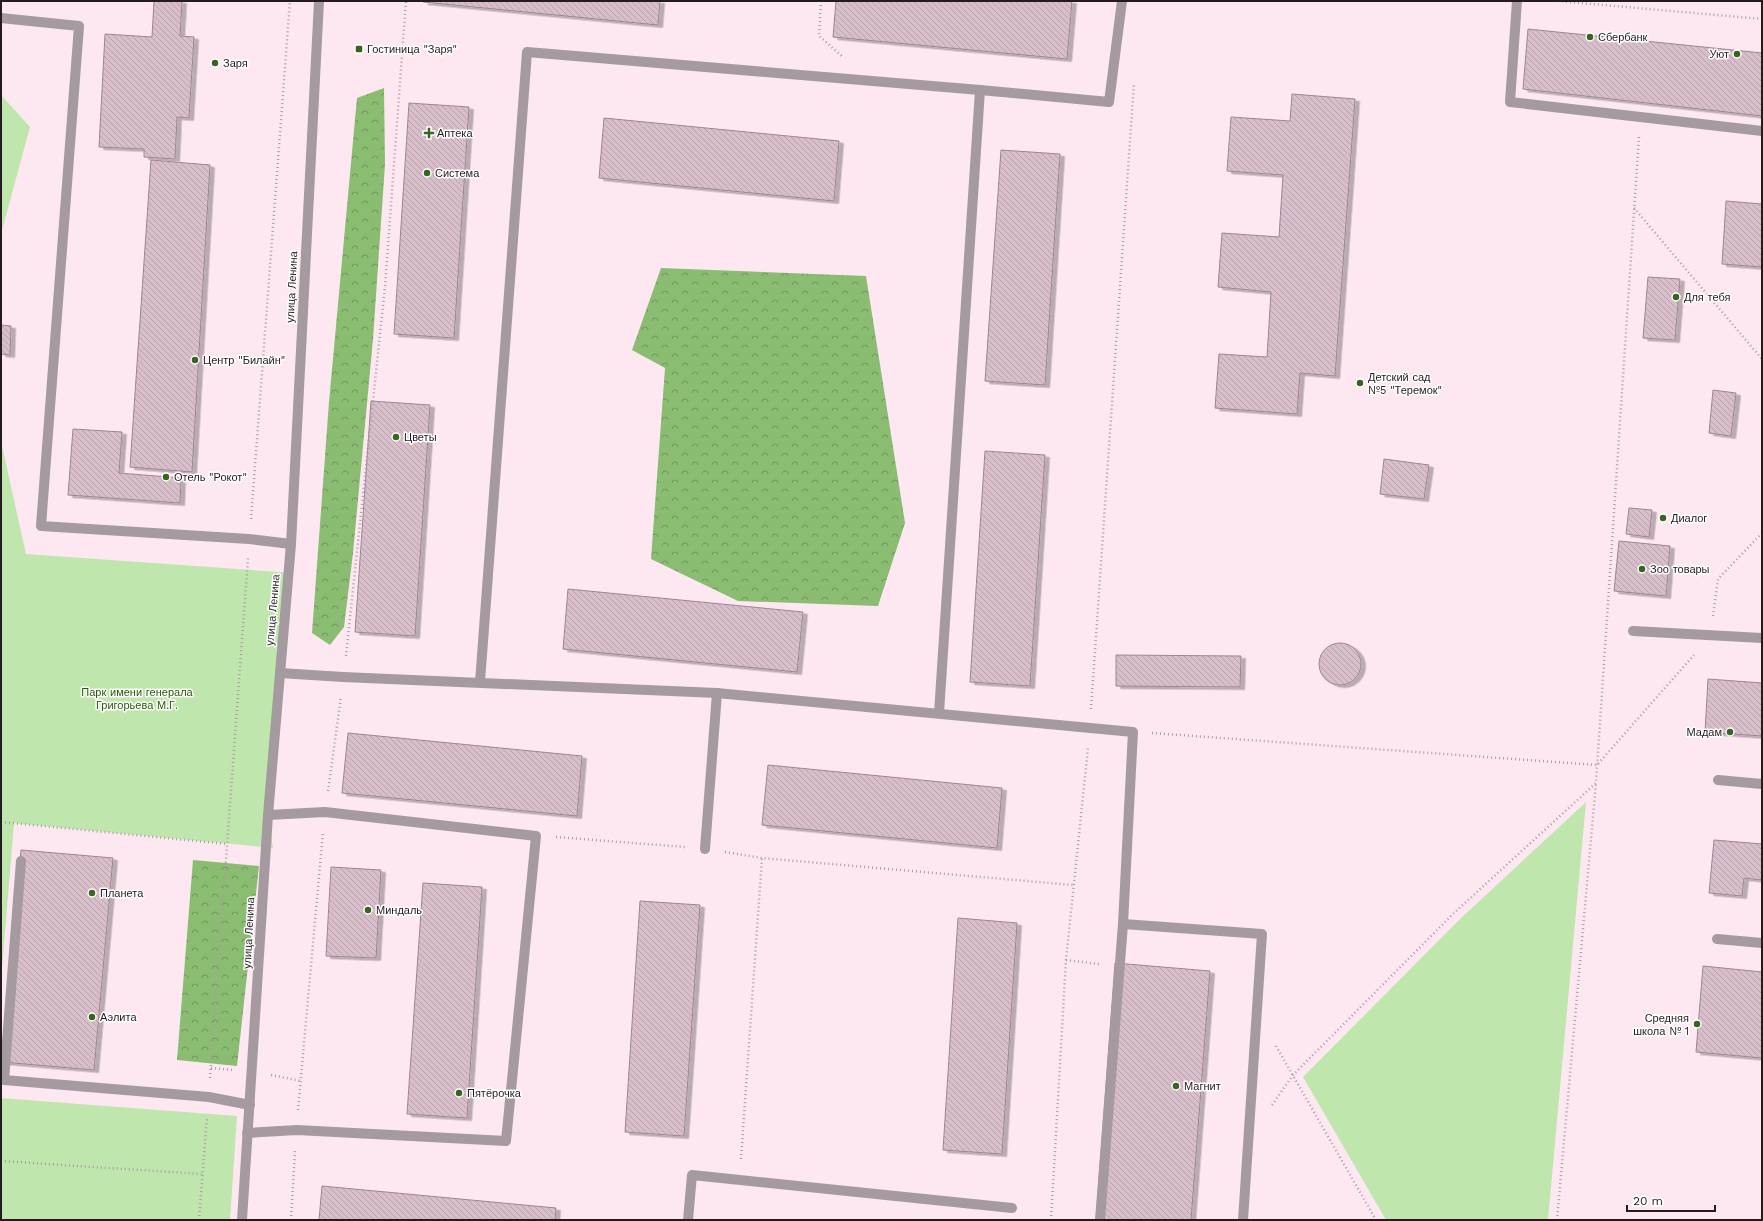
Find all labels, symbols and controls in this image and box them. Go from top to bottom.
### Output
place label: Сбербанк [1598,31,1648,44]
marker: Сбербанк [1585,32,1595,42]
place label: Гостиница "Заря" [367,43,457,56]
marker: Гостиница "Заря" [354,44,364,54]
place label: Уют [1709,48,1729,61]
marker: Уют [1732,49,1742,59]
place label: Заря [223,57,248,70]
marker: Заря [210,58,220,68]
place label: Аптека [437,127,473,140]
marker: Аптека [424,128,434,138]
place label: Система [435,167,480,180]
marker: Система [422,168,432,178]
street label: улица Ленина [284,250,300,323]
place label: Для тебя [1684,291,1731,304]
marker: Для тебя [1671,292,1681,302]
place label: Центр "Билайн" [203,354,285,367]
marker: Центр "Билайн" [190,355,200,365]
place label: Детский сад №5 "Теремок" [1368,371,1442,397]
marker: Детский сад №5 "Теремок" [1355,378,1365,388]
place label: Цветы [404,431,437,444]
marker: Цветы [391,432,401,442]
place label: Отель "Рокот" [174,471,247,484]
marker: Отель "Рокот" [161,472,171,482]
place label: Диалог [1671,512,1707,525]
marker: Диалог [1658,513,1668,523]
place label: Зоо товары [1650,563,1710,576]
marker: Зоо товары [1637,564,1647,574]
street label: улица Ленина [263,573,283,646]
park label: Парк имени генерала Григорьева М.Г. [81,686,194,712]
place label: Мадам [1686,726,1722,739]
marker: Мадам [1725,727,1735,737]
place label: Планета [100,887,144,900]
marker: Планета [87,888,97,898]
street label: улица Ленина [241,896,257,969]
place label: Миндаль [376,904,422,917]
marker: Миндаль [363,905,373,915]
place label: Аэлита [100,1011,137,1024]
marker: Аэлита [87,1012,97,1022]
place label: Средняя школа № 1 [1633,1012,1689,1038]
marker: Средняя школа № 1 [1692,1019,1702,1029]
place label: Магнит [1184,1080,1221,1093]
marker: Магнит [1171,1081,1181,1091]
place label: Пятёрочка [467,1087,522,1100]
marker: Пятёрочка [454,1088,464,1098]
scale bar [1627,1187,1715,1213]
text: 20 m [1633,1194,1663,1208]

